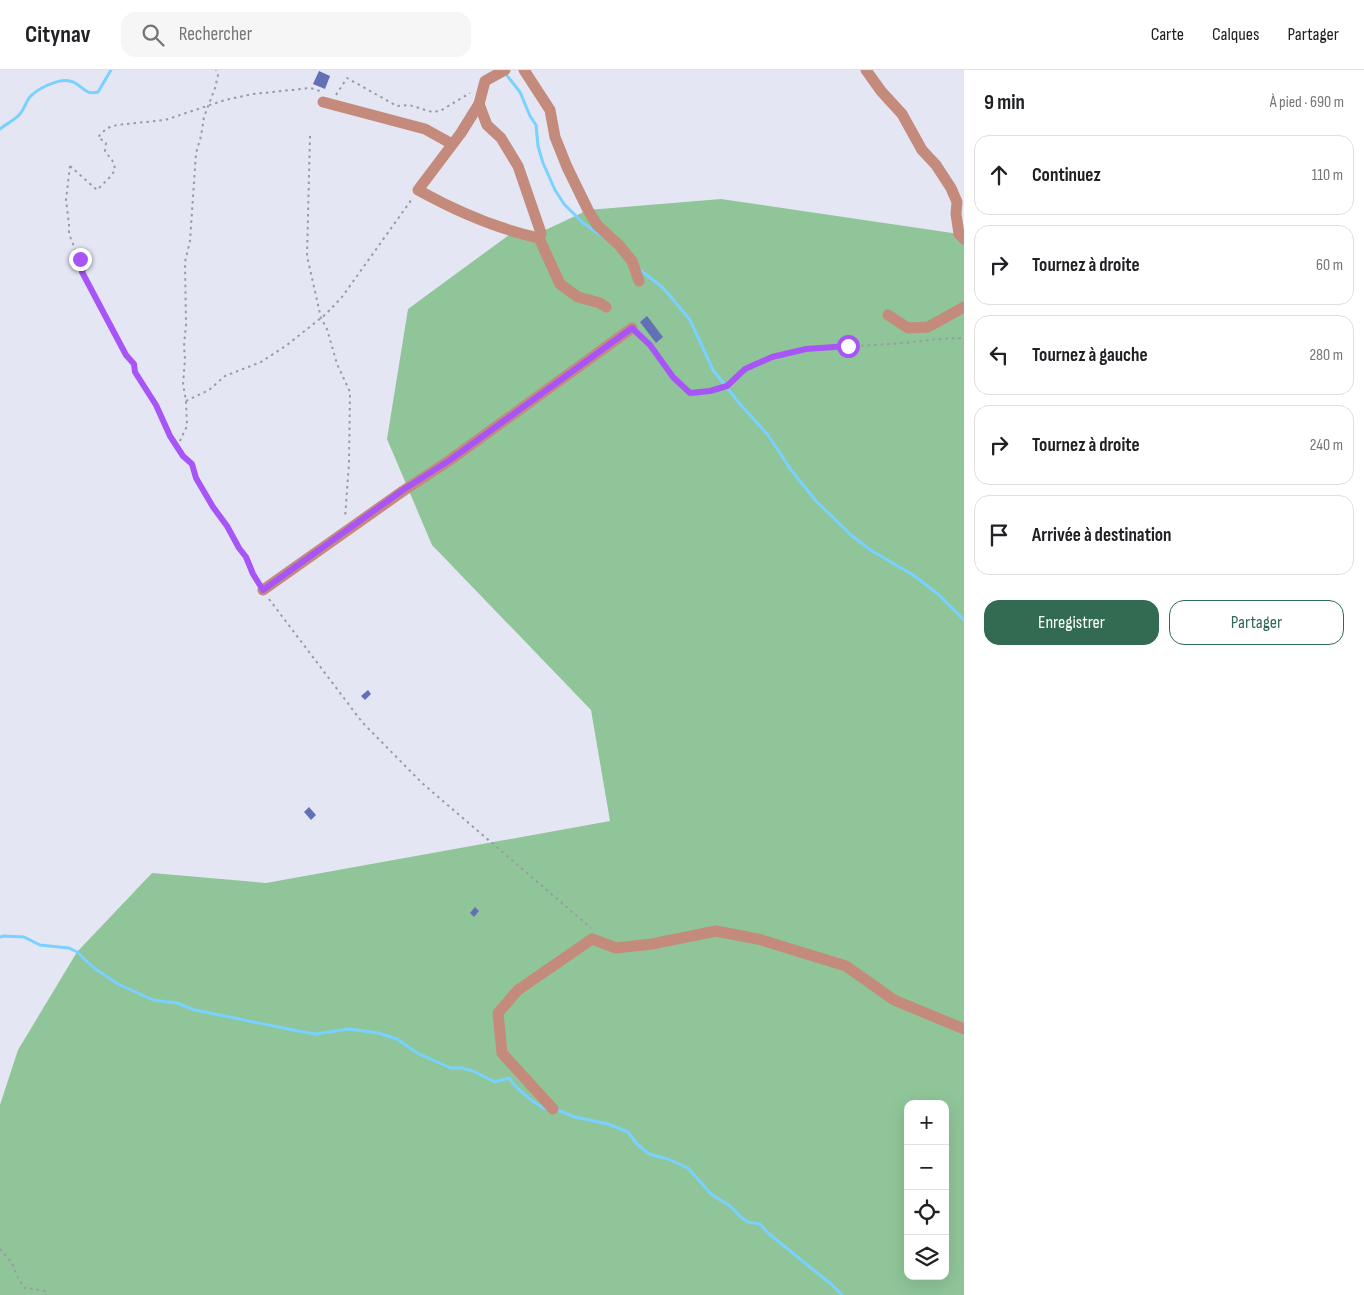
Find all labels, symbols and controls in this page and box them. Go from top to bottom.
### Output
search box [121,12,471,57]
text: Citynav [25,20,91,49]
icon: search [139,21,167,49]
text: Rechercher [179,23,252,46]
text: Carte [1151,24,1184,45]
text: Calques [1212,24,1259,45]
text: Partager [1287,24,1339,45]
text: 9 min [984,90,1025,115]
text: À pied · 690 m [1270,93,1344,112]
icon: ahead [985,161,1013,189]
text: Continuez [1032,164,1101,187]
text: 110 m [1312,166,1343,185]
route end [69,248,92,271]
icon: right [985,251,1013,279]
text: Tournez à droite [1032,254,1140,277]
text: 60 m [1316,256,1343,275]
route start [837,335,860,358]
icon: left [985,341,1013,369]
text: Tournez à gauche [1032,344,1148,367]
text: 280 m [1309,346,1343,365]
icon: right [985,431,1013,459]
text: Tournez à droite [1032,434,1140,457]
text: 240 m [1310,436,1343,455]
icon: arrive [985,521,1013,549]
text: Arrivée à destination [1032,524,1172,547]
button: Enregistrer [984,600,1159,645]
button: Partager [1169,600,1344,645]
map controls [904,1100,949,1280]
button: + [904,1100,949,1145]
button: − [904,1145,949,1190]
button: locate [904,1190,949,1235]
button: layers [904,1235,949,1280]

